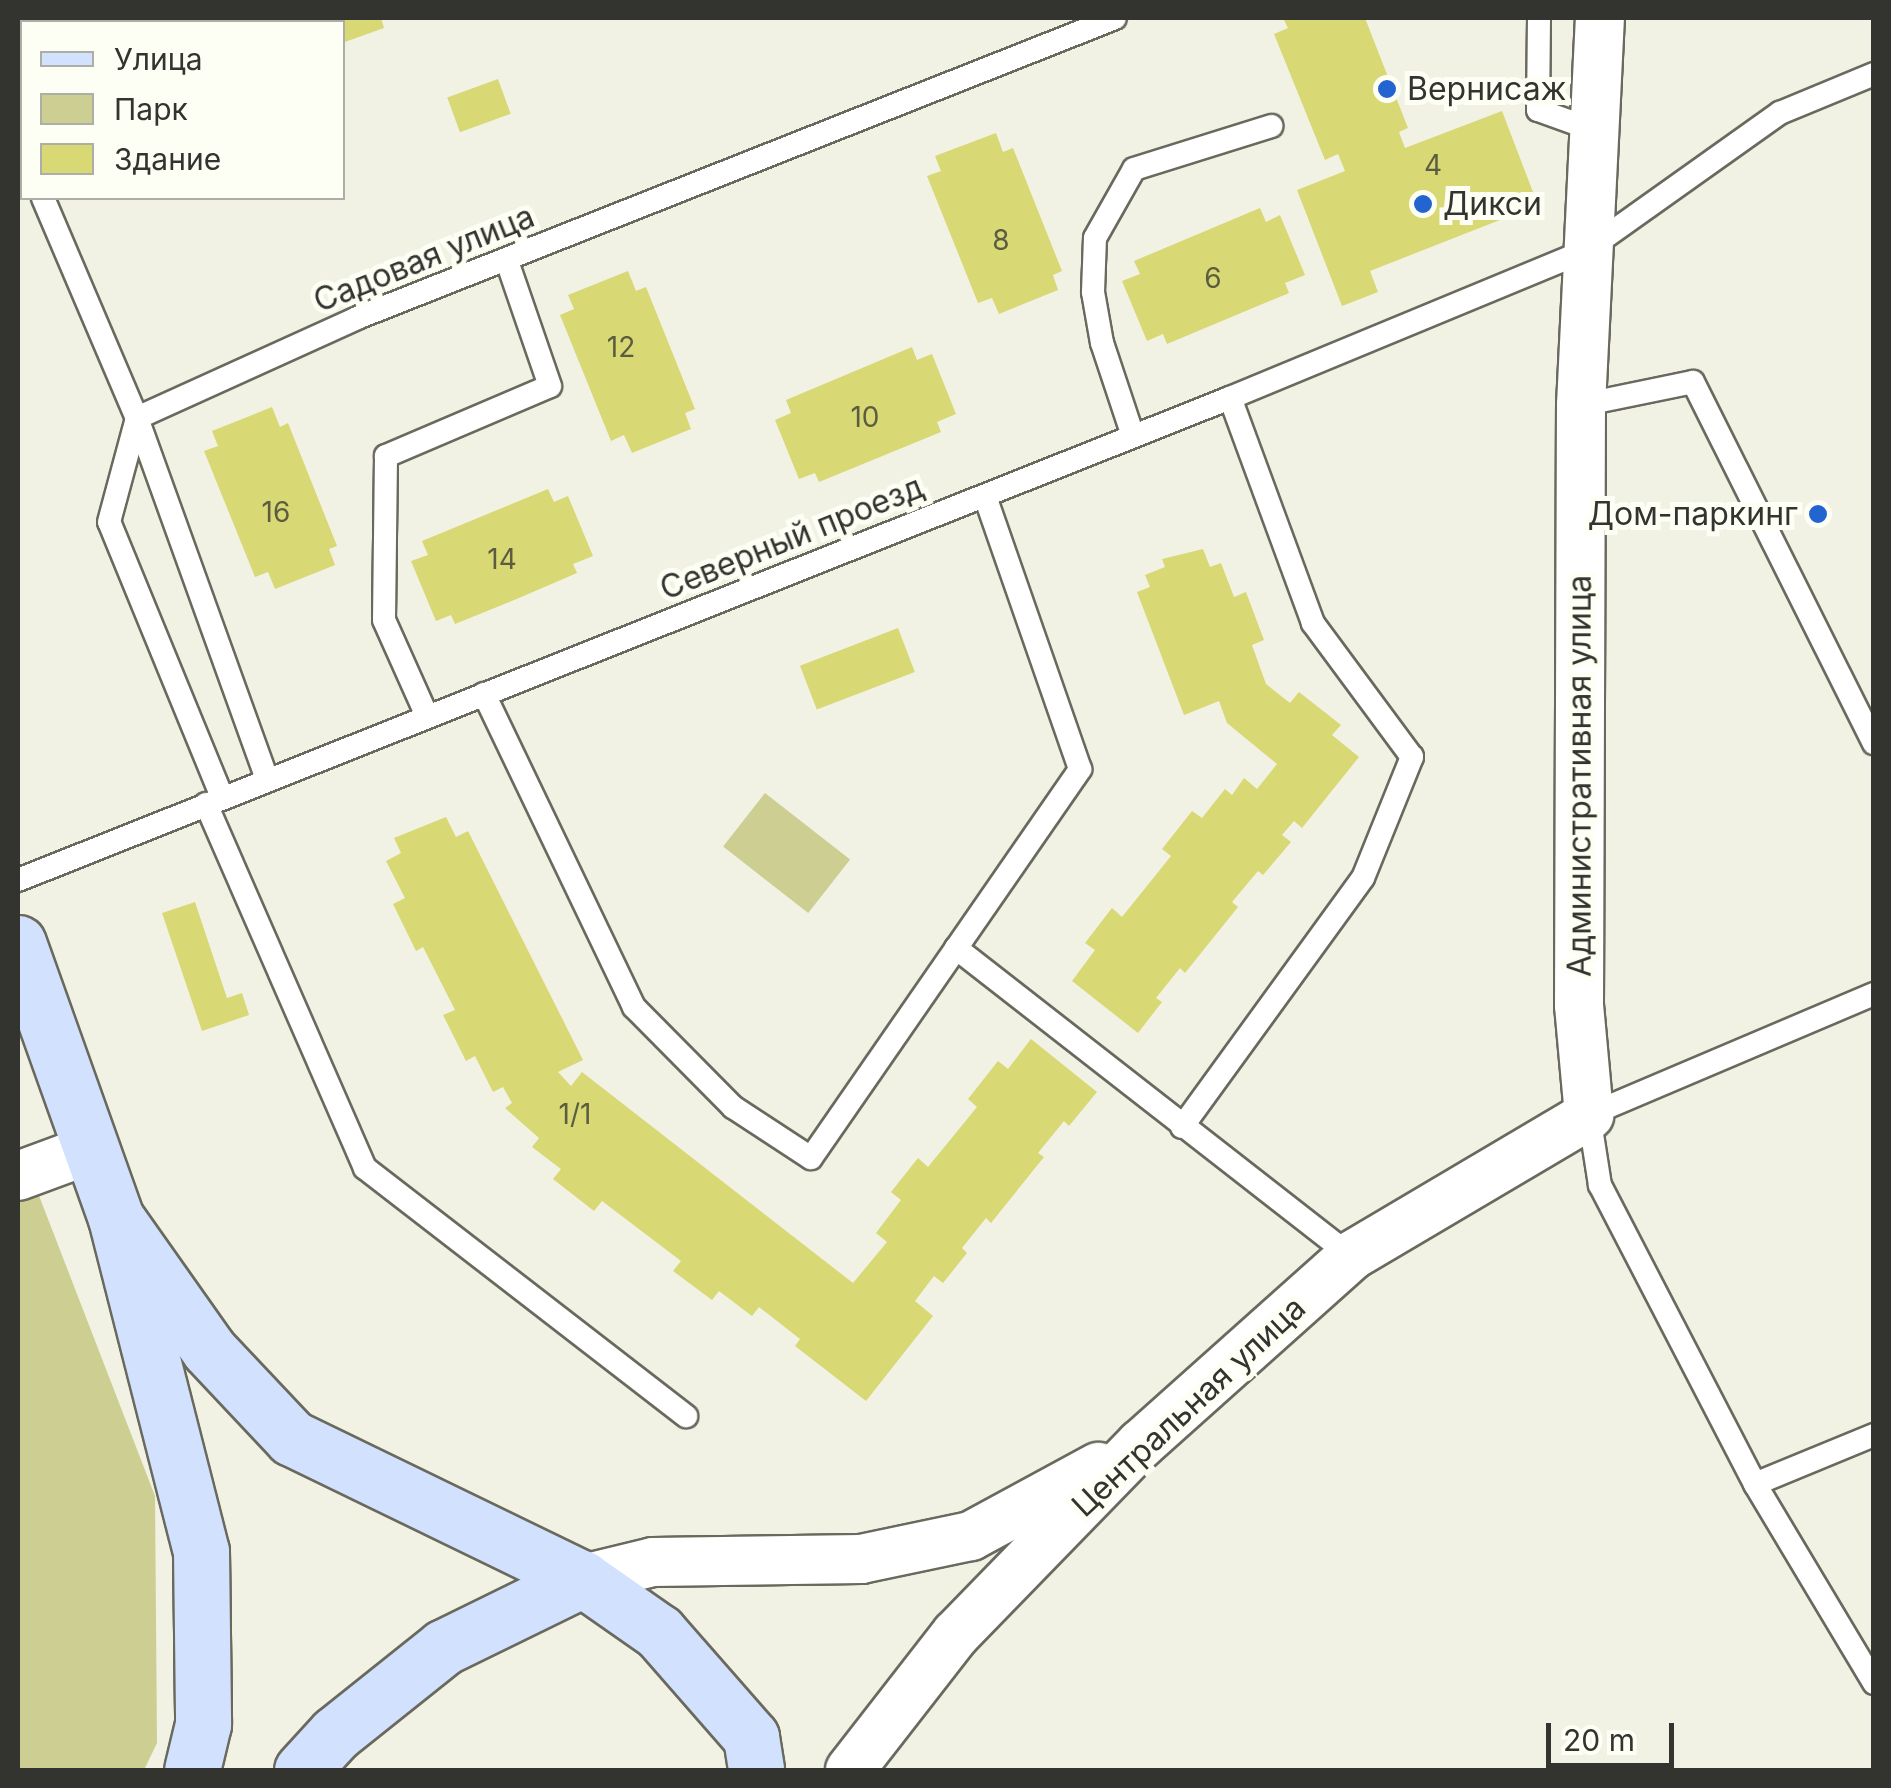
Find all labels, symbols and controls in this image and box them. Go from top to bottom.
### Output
legend [20,20,345,200]
text: Улица [114,41,203,77]
place label: Вернисаж [1407,70,1567,108]
marker: Вернисаж [1376,78,1398,100]
text: Парк [114,91,188,127]
text: Здание [114,141,221,177]
house number: 4 [1424,148,1442,182]
place label: Дикси [1443,185,1542,223]
marker: Дикси [1412,193,1434,215]
street label: Садовая улица [308,197,540,321]
house number: 8 [992,223,1010,257]
house number: 6 [1204,261,1222,295]
house number: 12 [607,330,635,364]
house number: 10 [850,400,880,434]
street label: Северный проезд [655,468,929,608]
house number: 16 [262,495,290,529]
place label: Дом-паркинг [1588,495,1798,533]
marker: Дом-паркинг [1807,503,1829,525]
house number: 14 [487,542,517,576]
street label: Административная улица [1561,575,1599,977]
house number: 1/1 [559,1097,591,1131]
street label: Центральная улица [1064,1289,1314,1525]
scale bar [1551,1703,1678,1765]
text: 20 m [1563,1722,1635,1758]

